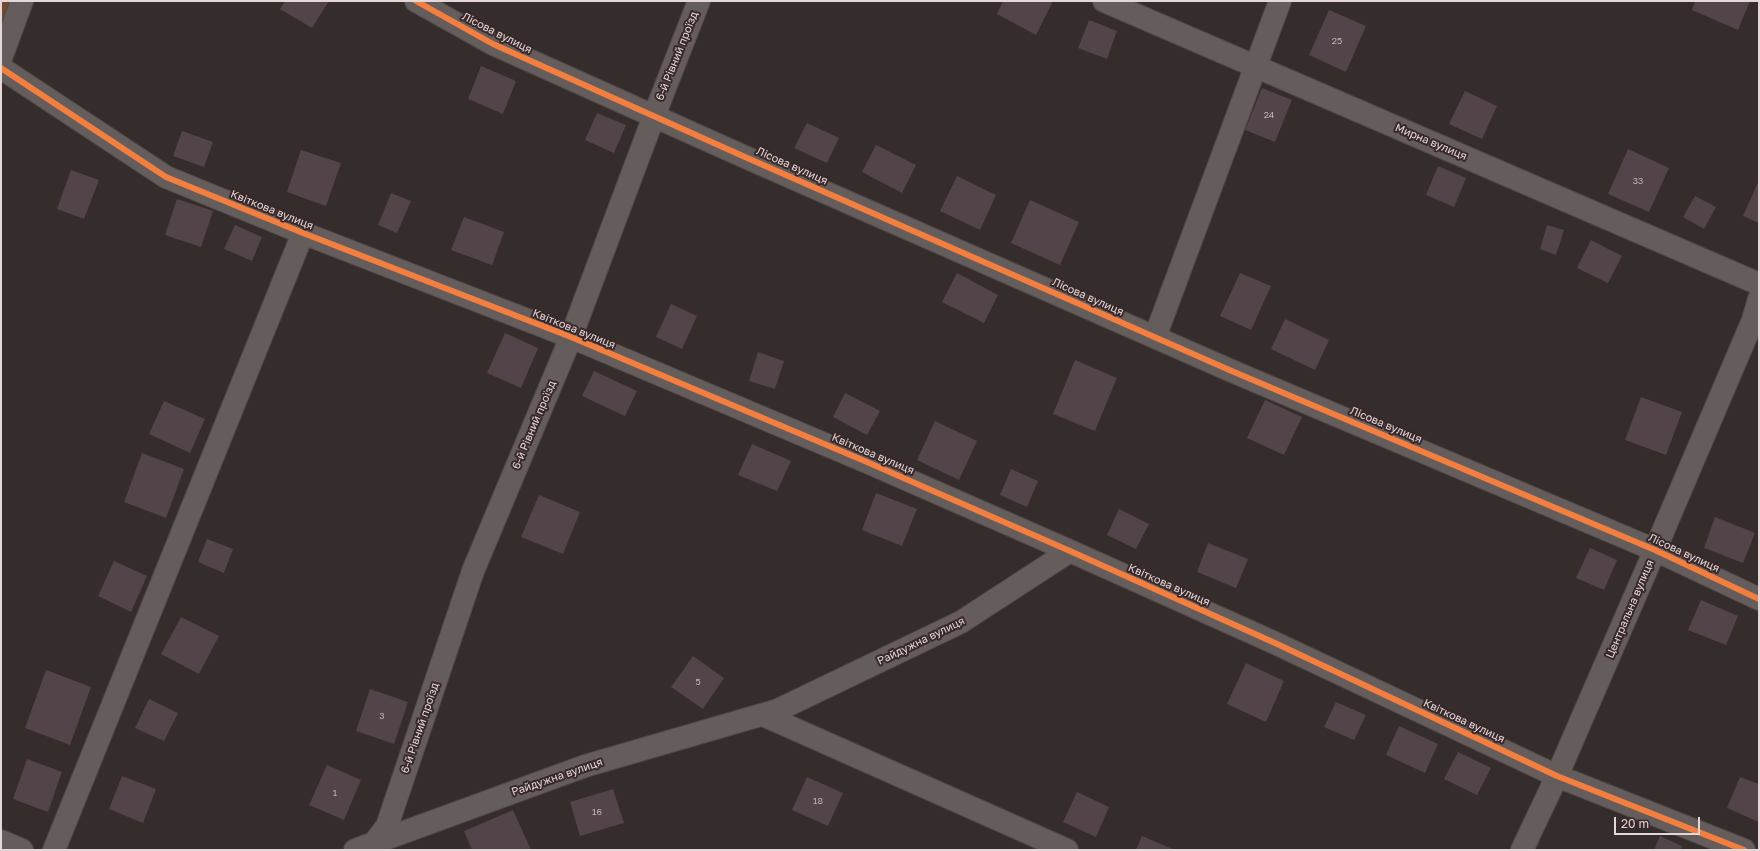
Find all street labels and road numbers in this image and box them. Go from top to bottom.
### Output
street label: Лісова вулиця [460,10,534,56]
street label: 6-й Рівний проїзд [653,10,701,102]
street label: Мирна вулиця [1393,121,1469,163]
street label: Лісова вулиця [754,144,830,188]
street label: Квіткова вулиця [229,187,315,233]
street label: Лісова вулиця [1050,275,1126,319]
street label: Квіткова вулиця [531,306,617,352]
street label: 6-й Рівний проїзд [509,379,559,471]
street label: Лісова вулиця [1348,404,1424,446]
street label: Квіткова вулиця [830,431,916,477]
street label: Лісова вулиця [1646,531,1722,575]
street label: Центральна вулиця [1603,558,1657,660]
street label: Квіткова вулиця [1126,561,1212,609]
street label: Райдужна вулиця [875,614,967,668]
street label: 6-й Рівний проїзд [398,681,442,775]
street label: Квіткова вулиця [1421,696,1507,746]
street label: Райдужна вулиця [510,755,604,799]

